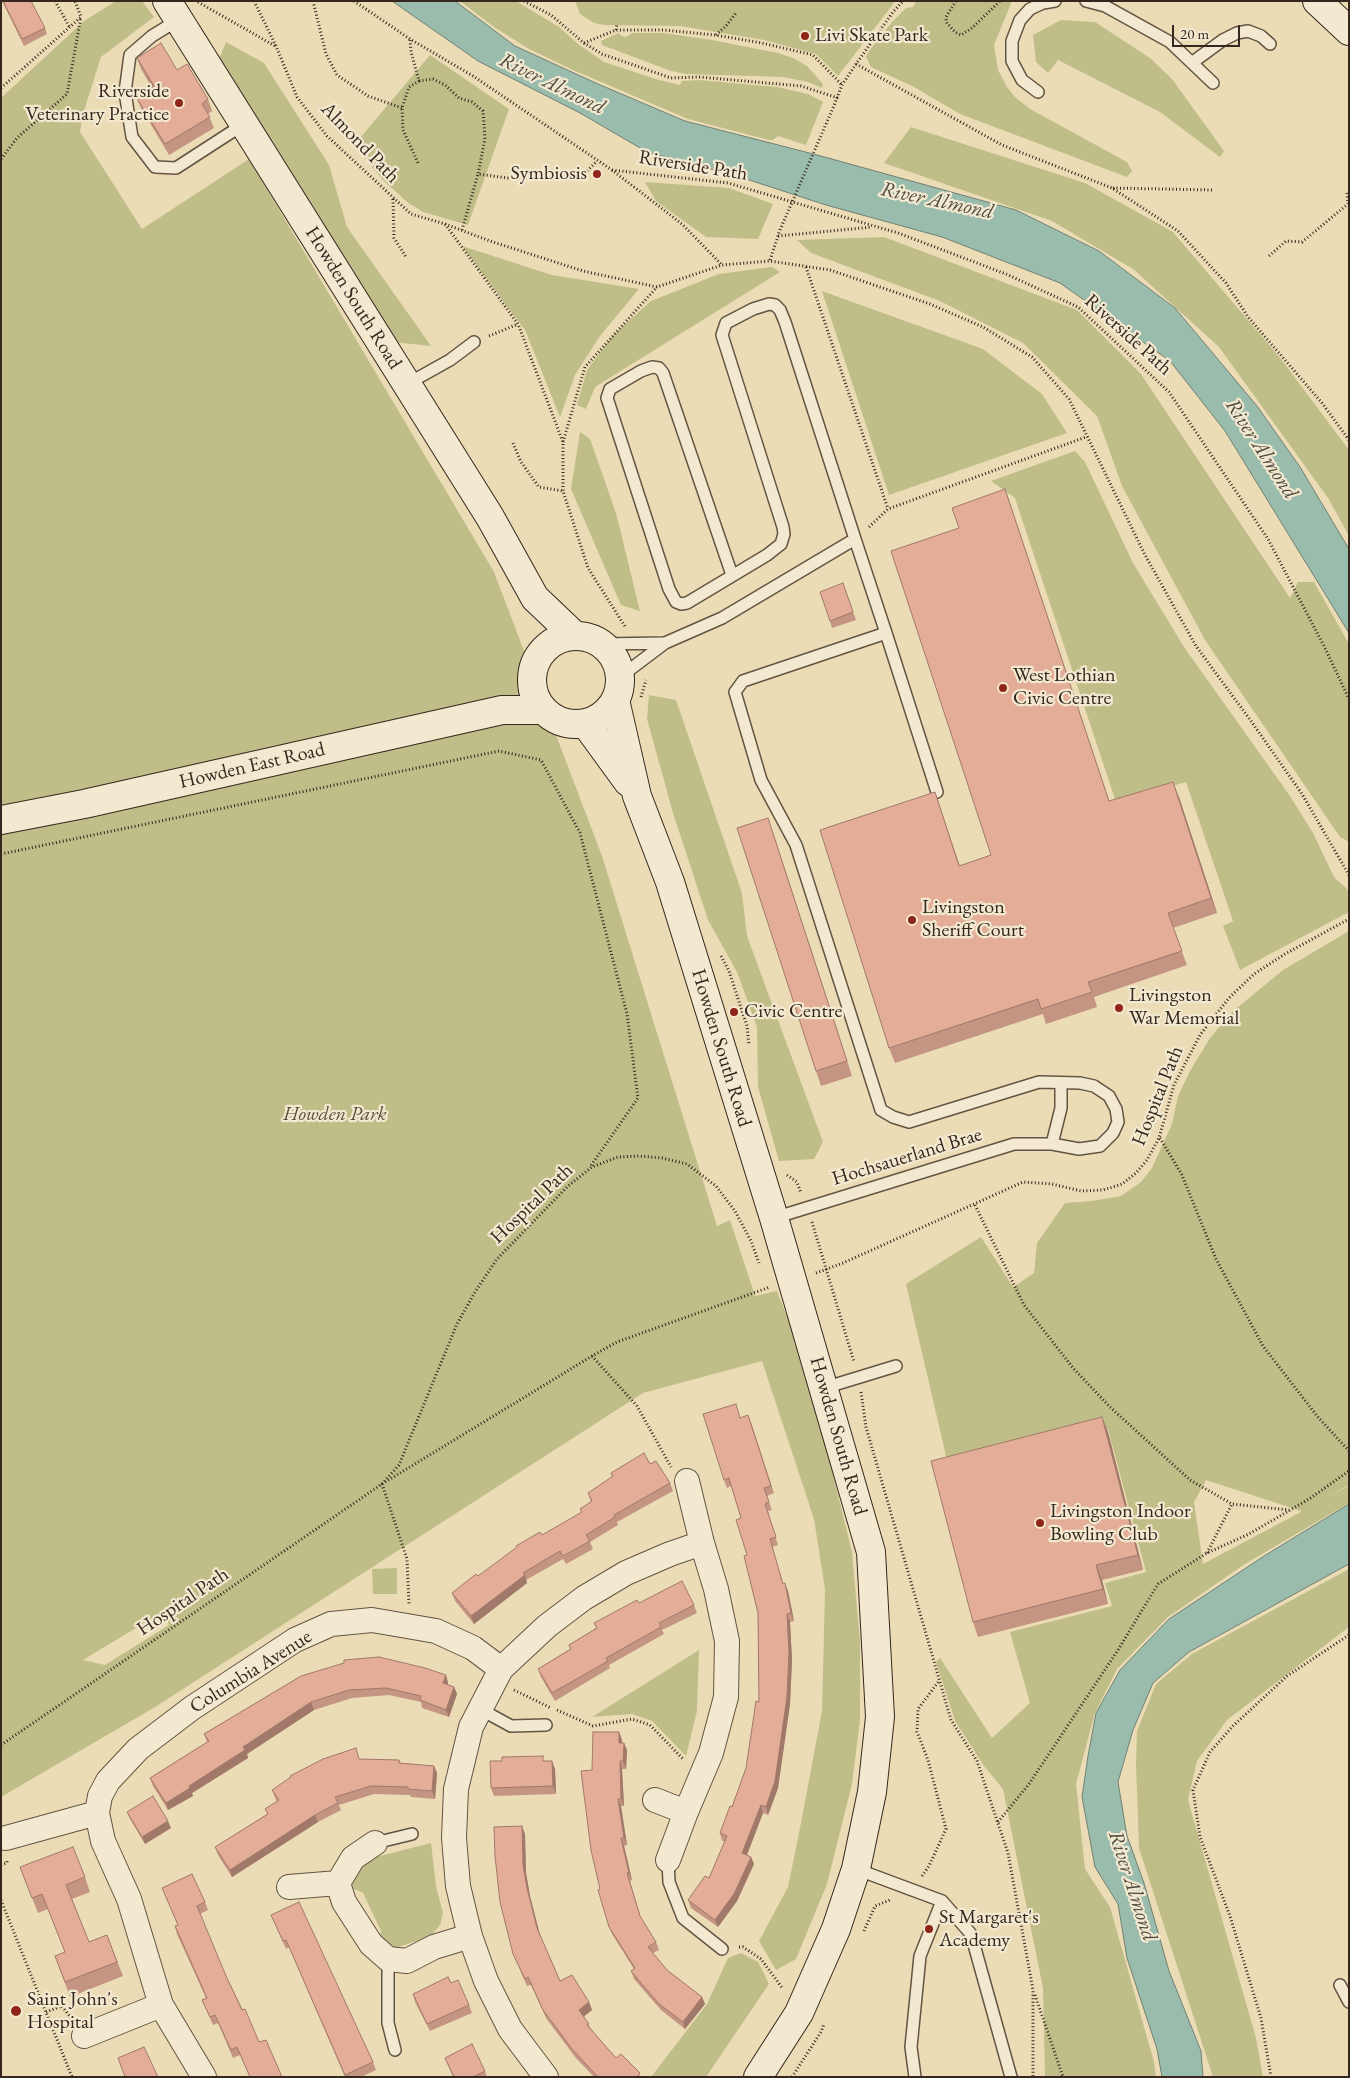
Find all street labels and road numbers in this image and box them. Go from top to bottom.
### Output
street label: Almond Path [315,97,405,189]
street label: Riverside Path [637,146,749,186]
street label: Howden South Road [299,222,407,374]
street label: Riverside Path [1079,289,1177,381]
street label: Howden East Road [177,738,327,794]
street label: Howden South Road [686,966,756,1130]
street label: Hospital Path [1127,1043,1189,1149]
street label: Hochsauerland Brae [829,1123,985,1191]
street label: Hospital Path [486,1159,578,1249]
street label: Howden South Road [804,1354,872,1518]
street label: Hospital Path [133,1563,233,1641]
street label: Columbia Avenue [186,1625,316,1719]

